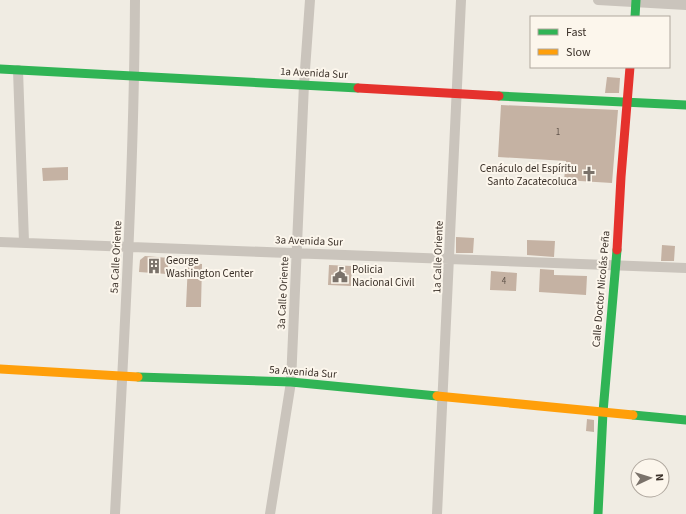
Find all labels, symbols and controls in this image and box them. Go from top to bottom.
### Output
legend [530,16,670,68]
text: Fast [566,24,586,41]
text: Slow [566,44,591,61]
street label: 1a Avenida Sur [280,64,348,82]
house number: 1 [556,126,560,139]
place label: Cenáculo del Espíritu Santo Zacatecoluca [480,161,577,189]
church icon: Cenáculo del Espíritu Santo Zacatecoluca [580,165,598,183]
street label: 5a Calle Oriente [107,220,125,294]
street label: 1a Calle Oriente [429,220,447,294]
street label: Calle Doctor Nicolás Peña [588,230,614,348]
street label: 3a Avenida Sur [275,232,343,250]
place label: George Washington Center [166,253,253,281]
street label: 3a Calle Oriente [274,256,292,330]
building icon: George Washington Center [145,257,163,275]
place label: Policia Nacional Civil [352,262,415,290]
public building icon: Policia Nacional Civil [331,266,349,284]
house number: 4 [502,275,507,288]
street label: 5a Avenida Sur [269,362,338,382]
north arrow [630,458,670,498]
text: N [652,473,667,482]

